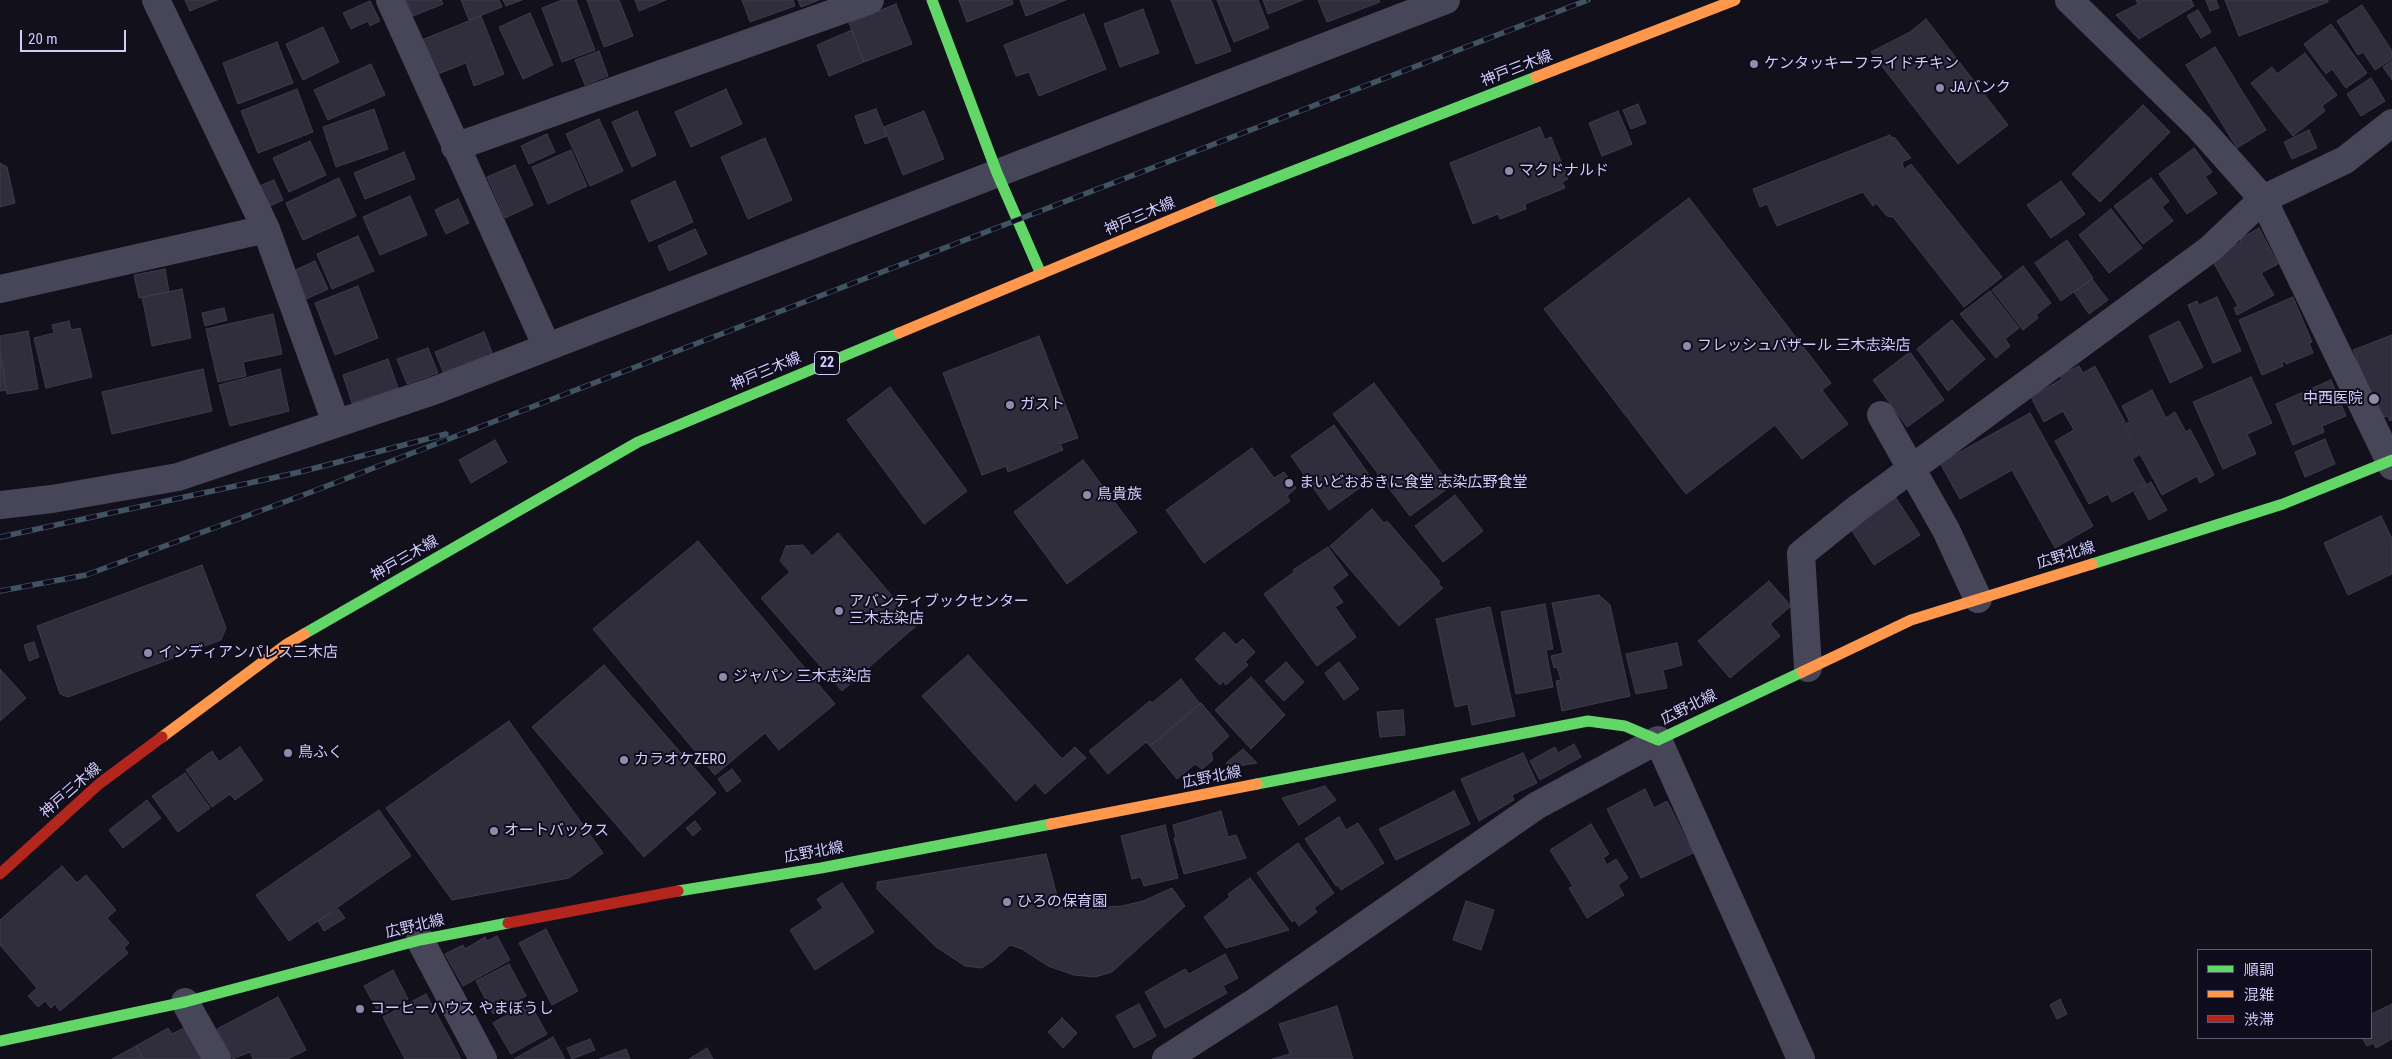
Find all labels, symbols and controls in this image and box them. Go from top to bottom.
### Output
scale bar [22,20,129,52]
text: 20 m [28,30,58,48]
street label: 神戸三木線 [1479,47,1555,91]
place label: ケンタッキーフライドチキン [1764,55,1959,73]
marker: ケンタッキーフライドチキン [1748,58,1760,70]
place label: JAバンク [1950,79,2011,97]
marker: JAバンク [1934,82,1946,94]
place label: マクドナルド [1519,162,1609,180]
marker: マクドナルド [1503,165,1515,177]
street label: 神戸三木線 [1102,194,1178,240]
place label: フレッシュバザール 三木志染店 [1697,337,1910,355]
marker: フレッシュバザール 三木志染店 [1681,340,1693,352]
street label: 神戸三木線 [728,349,804,395]
road number: 22 [814,352,840,374]
place label: 中西医院 [2303,390,2363,408]
marker: 中西医院 [2367,392,2381,406]
place label: ガスト [1020,396,1065,414]
marker: ガスト [1004,399,1016,411]
place label: まいどおおきに食堂 志染広野食堂 [1299,474,1527,492]
marker: まいどおおきに食堂 志染広野食堂 [1283,477,1295,489]
place label: 鳥貴族 [1097,486,1142,504]
marker: 鳥貴族 [1081,489,1093,501]
street label: 神戸三木線 [368,532,442,586]
street label: 広野北線 [2035,539,2097,573]
place label: アバンティブックセンター 三木志染店 [849,593,1029,628]
marker: アバンティブックセンター 三木志染店 [833,605,845,617]
place label: インディアンパレス三木店 [158,644,338,662]
marker: インディアンパレス三木店 [142,647,154,659]
place label: ジャパン 三木志染店 [733,668,871,686]
marker: ジャパン 三木志染店 [717,671,729,683]
street label: 広野北線 [1658,687,1720,729]
place label: 鳥ふく [298,744,343,762]
marker: 鳥ふく [282,747,294,759]
place label: カラオケZERO [634,751,726,769]
marker: カラオケZERO [618,754,630,766]
street label: 神戸三木線 [37,760,105,822]
street label: 広野北線 [1181,763,1243,793]
place label: オートバックス [504,822,609,840]
marker: オートバックス [488,825,500,837]
street label: 広野北線 [783,839,845,867]
place label: ひろの保育園 [1017,893,1107,911]
marker: ひろの保育園 [1001,896,1013,908]
street label: 広野北線 [384,911,446,943]
legend [2197,949,2372,1039]
text: 順調 [2244,961,2274,979]
text: 混雑 [2244,986,2274,1004]
place label: コーヒーハウス やまぼうし [370,1000,553,1018]
marker: コーヒーハウス やまぼうし [354,1003,366,1015]
text: 渋滞 [2244,1011,2274,1029]

